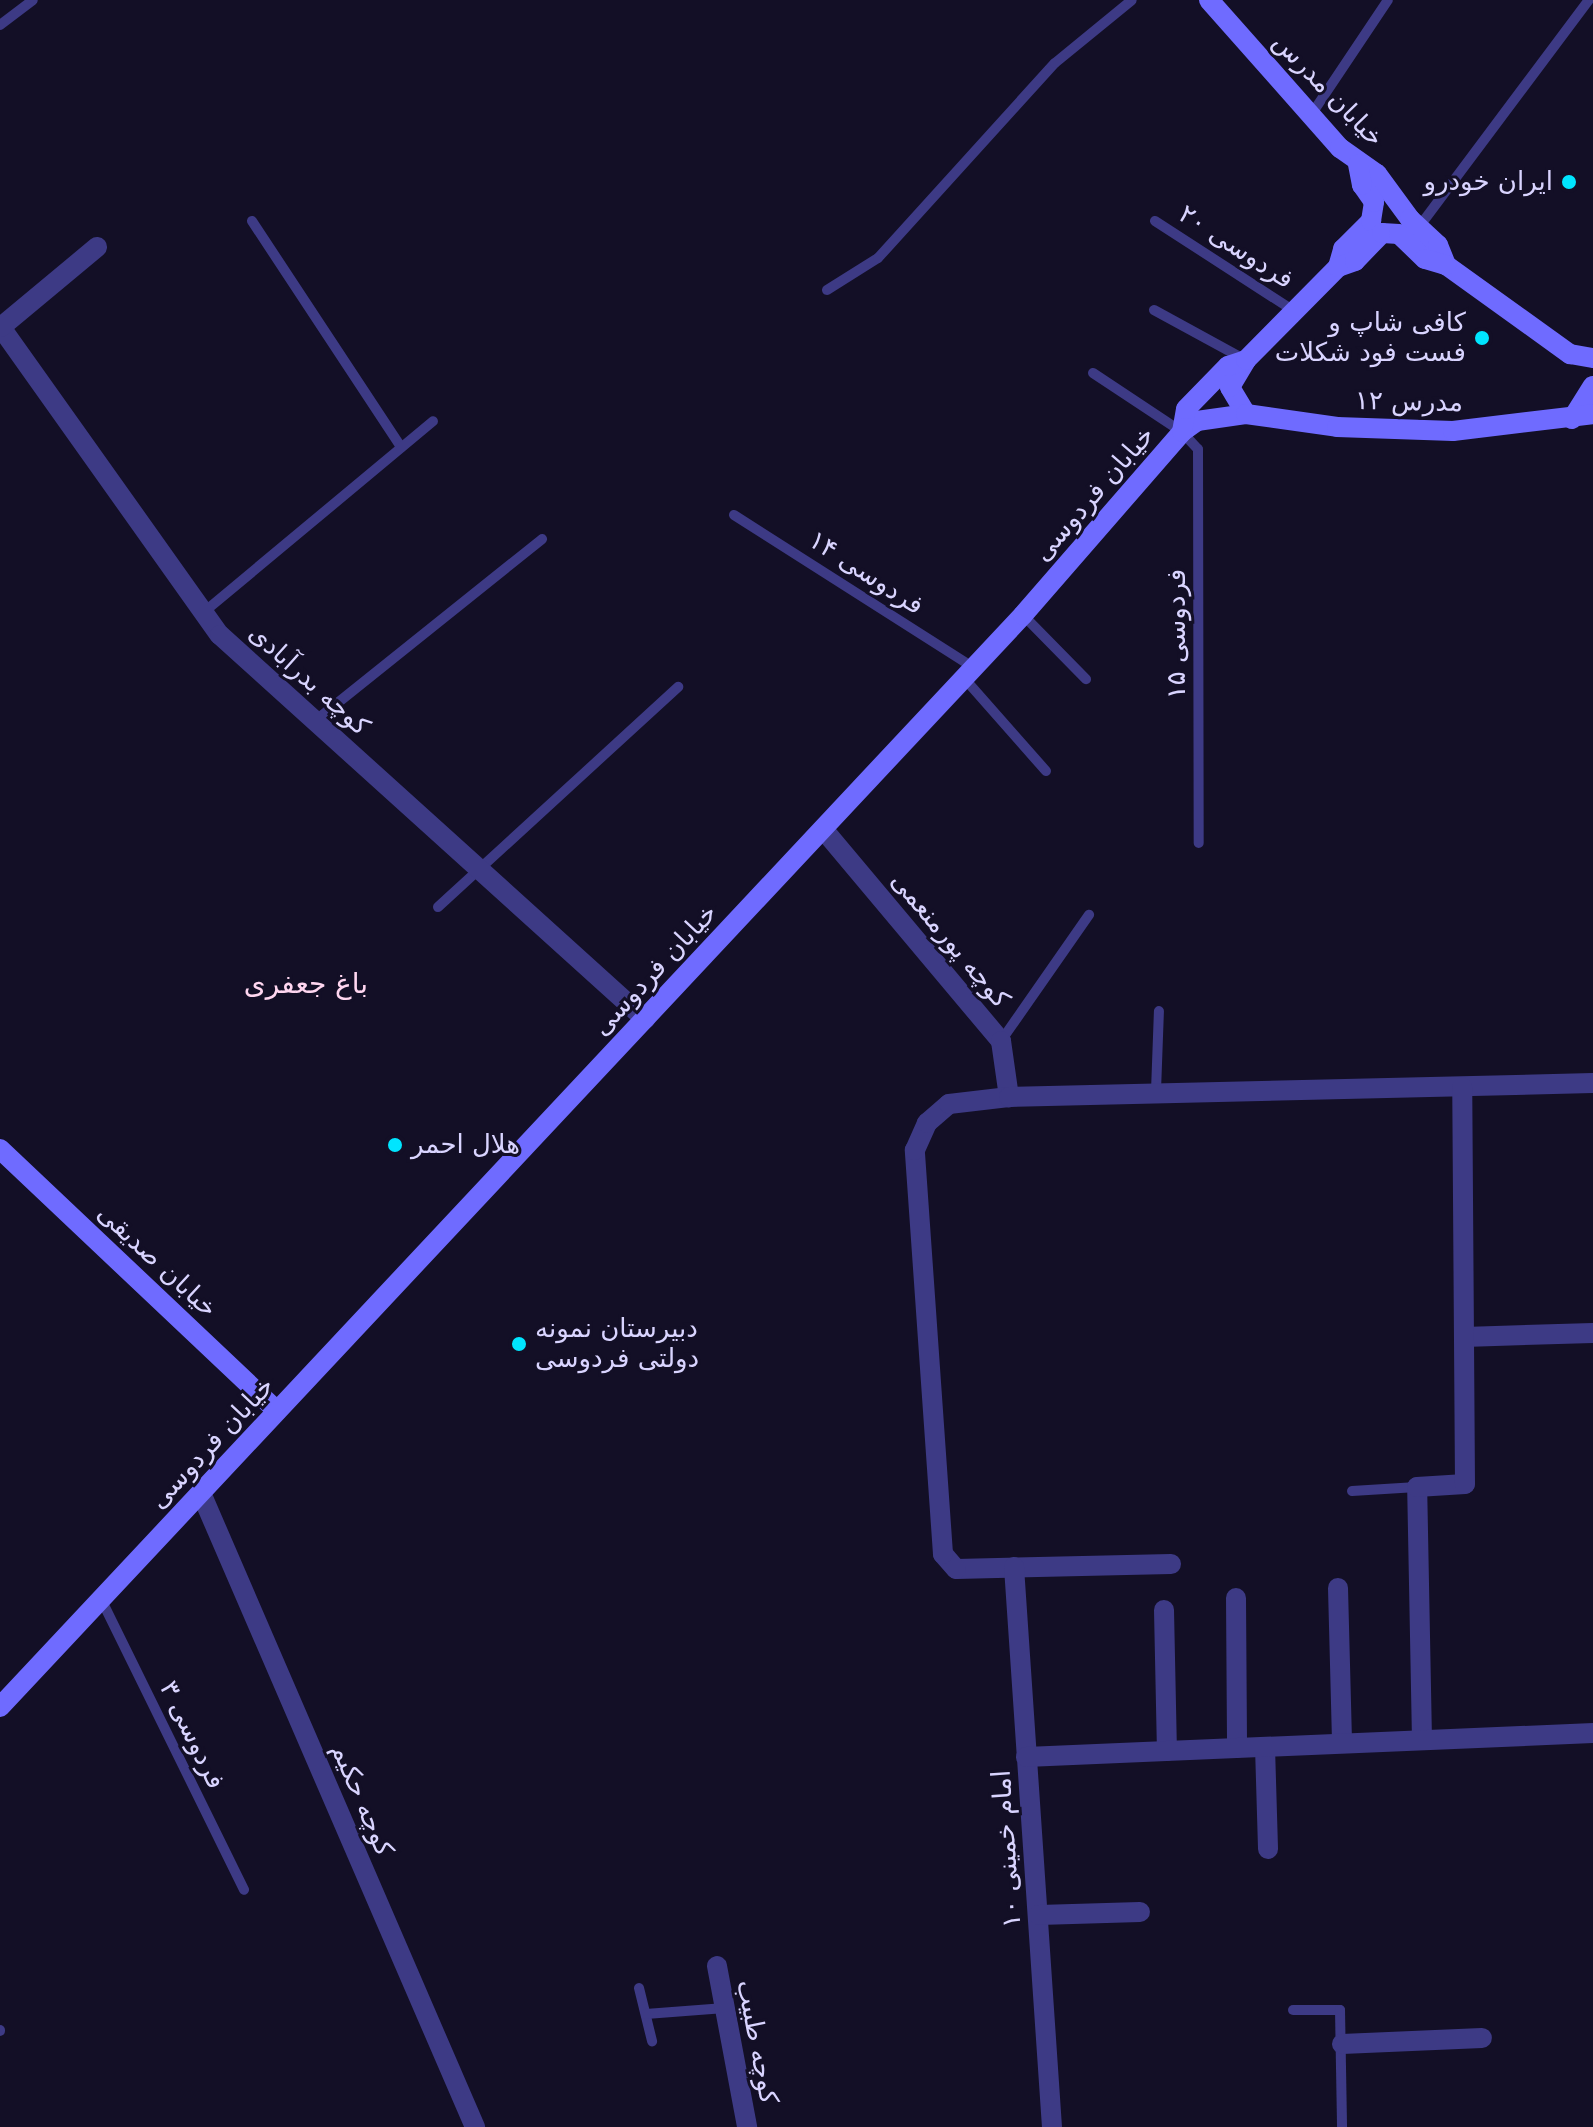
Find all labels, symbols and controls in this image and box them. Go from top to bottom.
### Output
street label: خیابان مدرس [1266,27,1390,153]
place label: ایران خودرو [1423,166,1553,198]
marker: ایران خودرو [1560,173,1578,191]
street label: فردوسی ۲۰ [1173,198,1299,296]
place label: کافی شاپ و فست فود شکلات [1275,307,1466,368]
marker: کافی شاپ و فست فود شکلات [1473,329,1491,347]
street label: مدرس ۱۲ [1355,385,1463,419]
street label: خیابان فردوسی [1027,420,1161,568]
street label: فردوسی ۱۴ [803,524,929,622]
street label: فردوسی ۱۵ [1161,569,1193,699]
street label: کوچه بدرآبادی [242,618,376,742]
street label: کوچه پورمنعمی [884,865,1016,1015]
street label: خیابان فردوسی [586,898,724,1042]
district label: باغ جعفری [244,967,368,1001]
place label: هلال احمر [411,1129,520,1161]
marker: هلال احمر [386,1136,404,1154]
street label: خیابان صدیقی [91,1198,223,1324]
place label: دبیرستان نمونه دولتی فردوسی [535,1313,699,1374]
marker: دبیرستان نمونه دولتی فردوسی [510,1335,528,1353]
street label: خیابان فردوسی [143,1371,281,1515]
street label: فردوسی ۳ [152,1676,232,1794]
street label: کوچه حکیم [324,1739,400,1861]
street label: امام خمینی ۱۰ [986,1769,1028,1929]
street label: کوچه طبیب [730,1977,784,2107]

